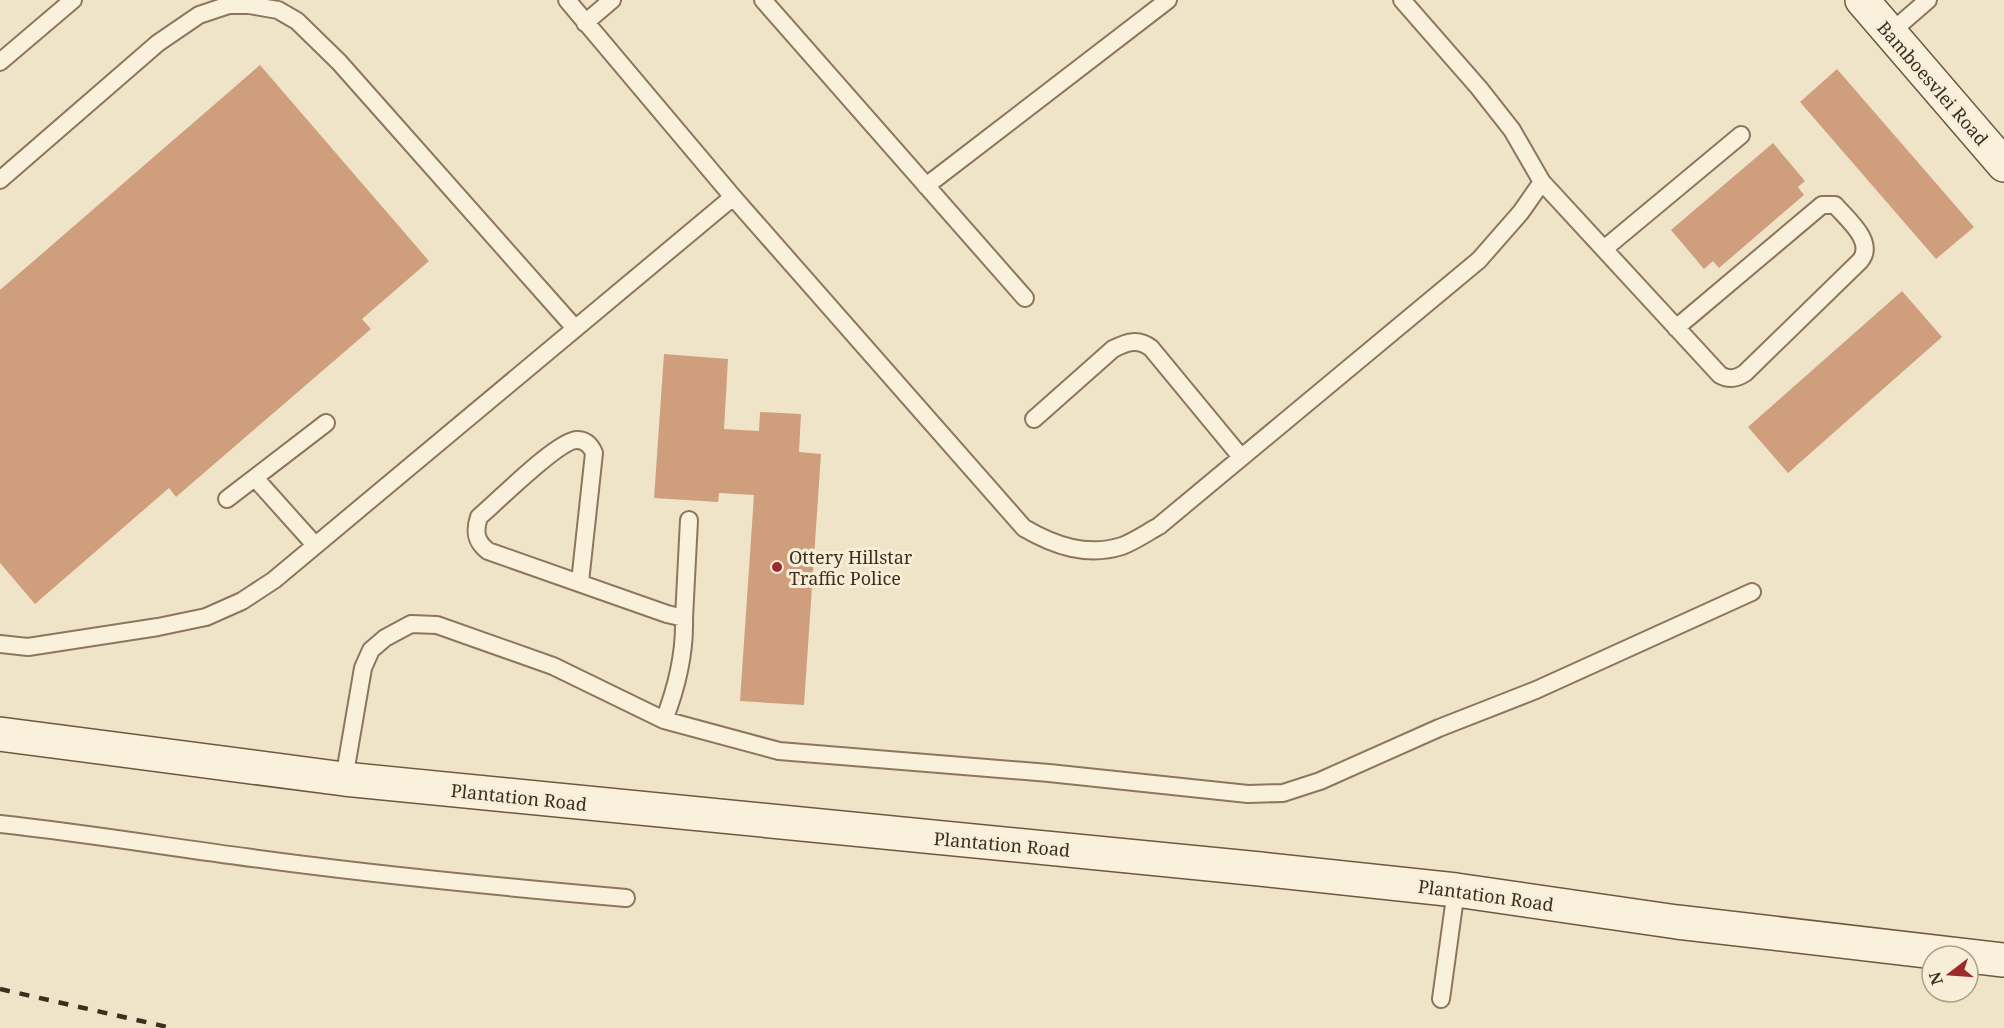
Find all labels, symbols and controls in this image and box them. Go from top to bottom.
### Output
street label: Bamboesvlei Road [1872,16,1994,150]
place label: Ottery Hillstar Traffic Police [789,545,913,590]
marker: Ottery Hillstar Traffic Police [770,560,784,574]
street label: Plantation Road [450,778,588,816]
street label: Plantation Road [933,826,1071,862]
street label: Plantation Road [1417,874,1555,916]
north arrow [1920,944,1980,1004]
text: N [1923,969,1948,988]

